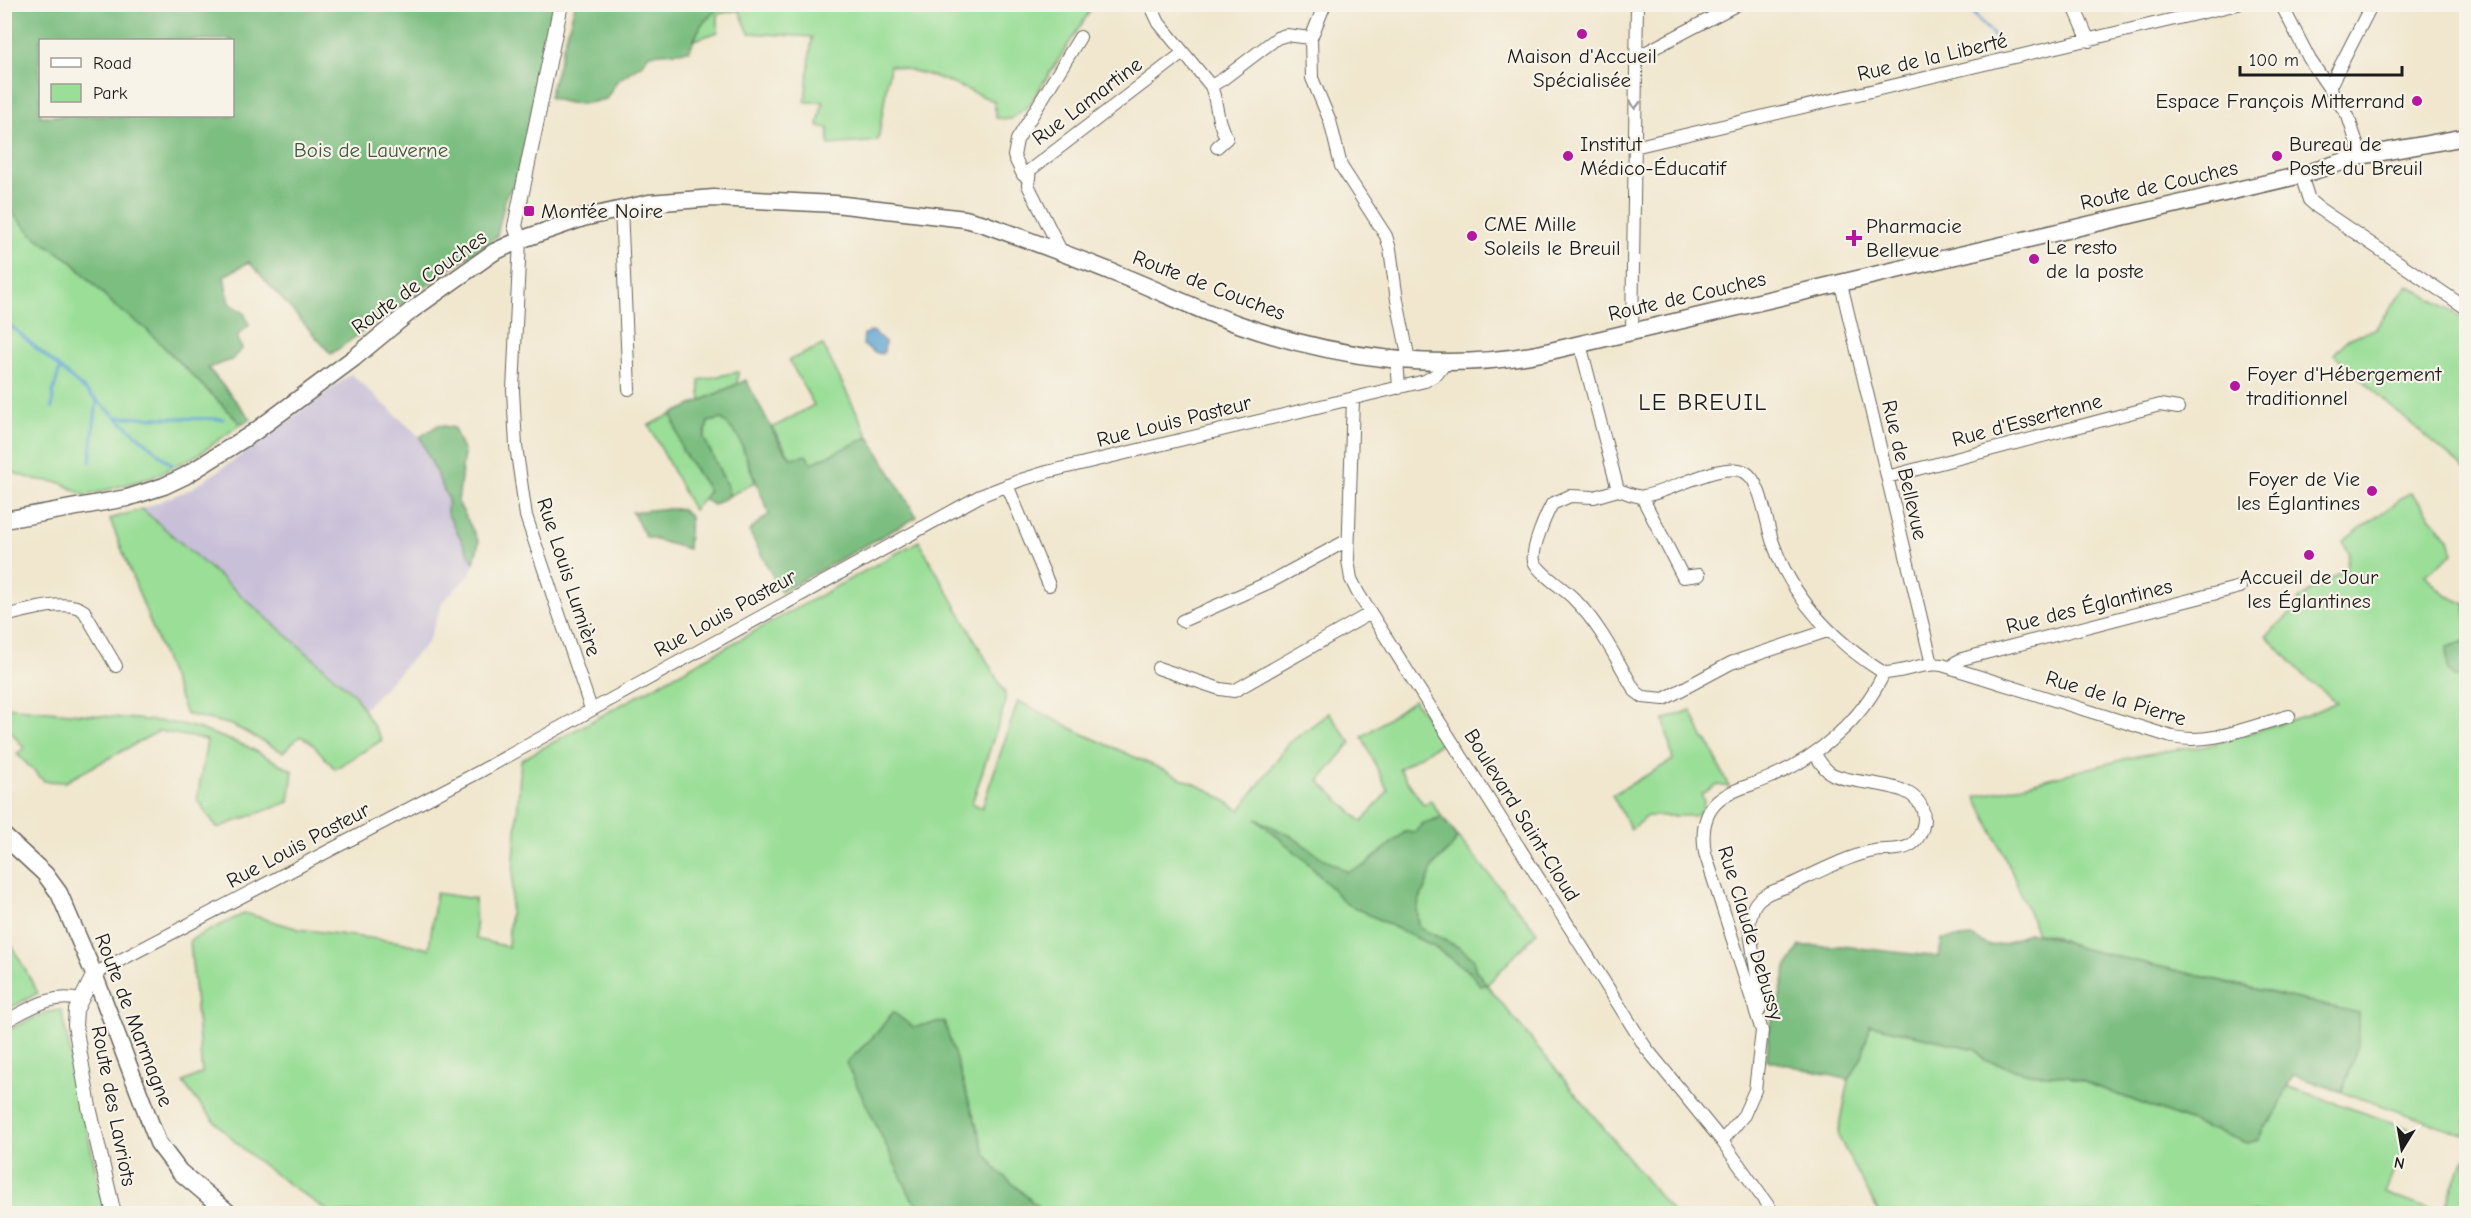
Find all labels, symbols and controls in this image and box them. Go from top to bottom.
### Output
marker: Maison d'Accueil Spécialisée [1575,27,1589,41]
street label: Rue de la Liberté [1855,28,2009,86]
legend [39,39,234,117]
scale bar [2240,39,2402,77]
place label: Maison d'Accueil Spécialisée [1507,44,1657,92]
text: 100 m [2249,50,2299,71]
street label: Rue Lamartine [1027,52,1147,150]
text: Road [93,53,132,74]
text: Park [93,83,128,104]
place label: Espace François Mitterrand [2156,89,2405,113]
marker: Espace François Mitterrand [2410,94,2424,108]
one-way arrow [1628,100,1641,109]
place label: Institut Médico-Éducatif [1580,132,1727,180]
place label: Bureau de Poste du Breuil [2289,132,2423,180]
park label: Bois de Lauverne [294,138,448,162]
marker: Institut Médico-Éducatif [1561,149,1575,163]
marker: Bureau de Poste du Breuil [2270,149,2284,163]
street label: Route de Couches [2078,155,2240,215]
place label: Montée Noire [541,199,663,223]
marker: Montée Noire [522,204,536,218]
place label: CME Mille Soleils le Breuil [1484,212,1621,260]
place label: Pharmacie Bellevue [1866,214,1962,262]
street label: Route de Couches [347,225,491,339]
marker: CME Mille Soleils le Breuil [1465,229,1479,243]
marker: Pharmacie Bellevue [1847,231,1861,245]
place label: Le resto de la poste [2046,235,2144,283]
street label: Route de Couches [1130,245,1288,325]
marker: Le resto de la poste [2027,252,2041,266]
street label: Route de Couches [1606,266,1768,326]
place label: Foyer d'Hébergement traditionnel [2246,362,2442,410]
marker: Foyer d'Hébergement traditionnel [2228,379,2242,393]
district label: LE BREUIL [1638,388,1768,416]
street label: Rue d'Essertenne [1949,388,2105,452]
street label: Rue Louis Pasteur [1094,390,1255,452]
street label: Rue de Bellevue [1877,398,1933,542]
place label: Foyer de Vie les Églantines [2237,467,2360,515]
marker: Foyer de Vie les Églantines [2365,484,2379,498]
street label: Rue Louis Lumière [532,495,606,659]
marker: Accueil de Jour les Églantines [2302,548,2316,562]
street label: Rue Louis Pasteur [650,564,801,662]
place label: Accueil de Jour les Églantines [2240,565,2379,613]
street label: Rue des Églantines [2003,574,2175,638]
street label: Rue de la Pierre [2043,665,2189,731]
street label: Boulevard Saint-Cloud [1459,724,1585,906]
street label: Rue Louis Pasteur [222,797,374,893]
street label: Rue Claude Debussy [1713,843,1789,1024]
street label: Route de Marmagne [90,930,178,1110]
street label: Route des Lavriots [87,1024,141,1188]
north arrow [2372,1119,2432,1179]
text: N [2392,1153,2406,1173]

